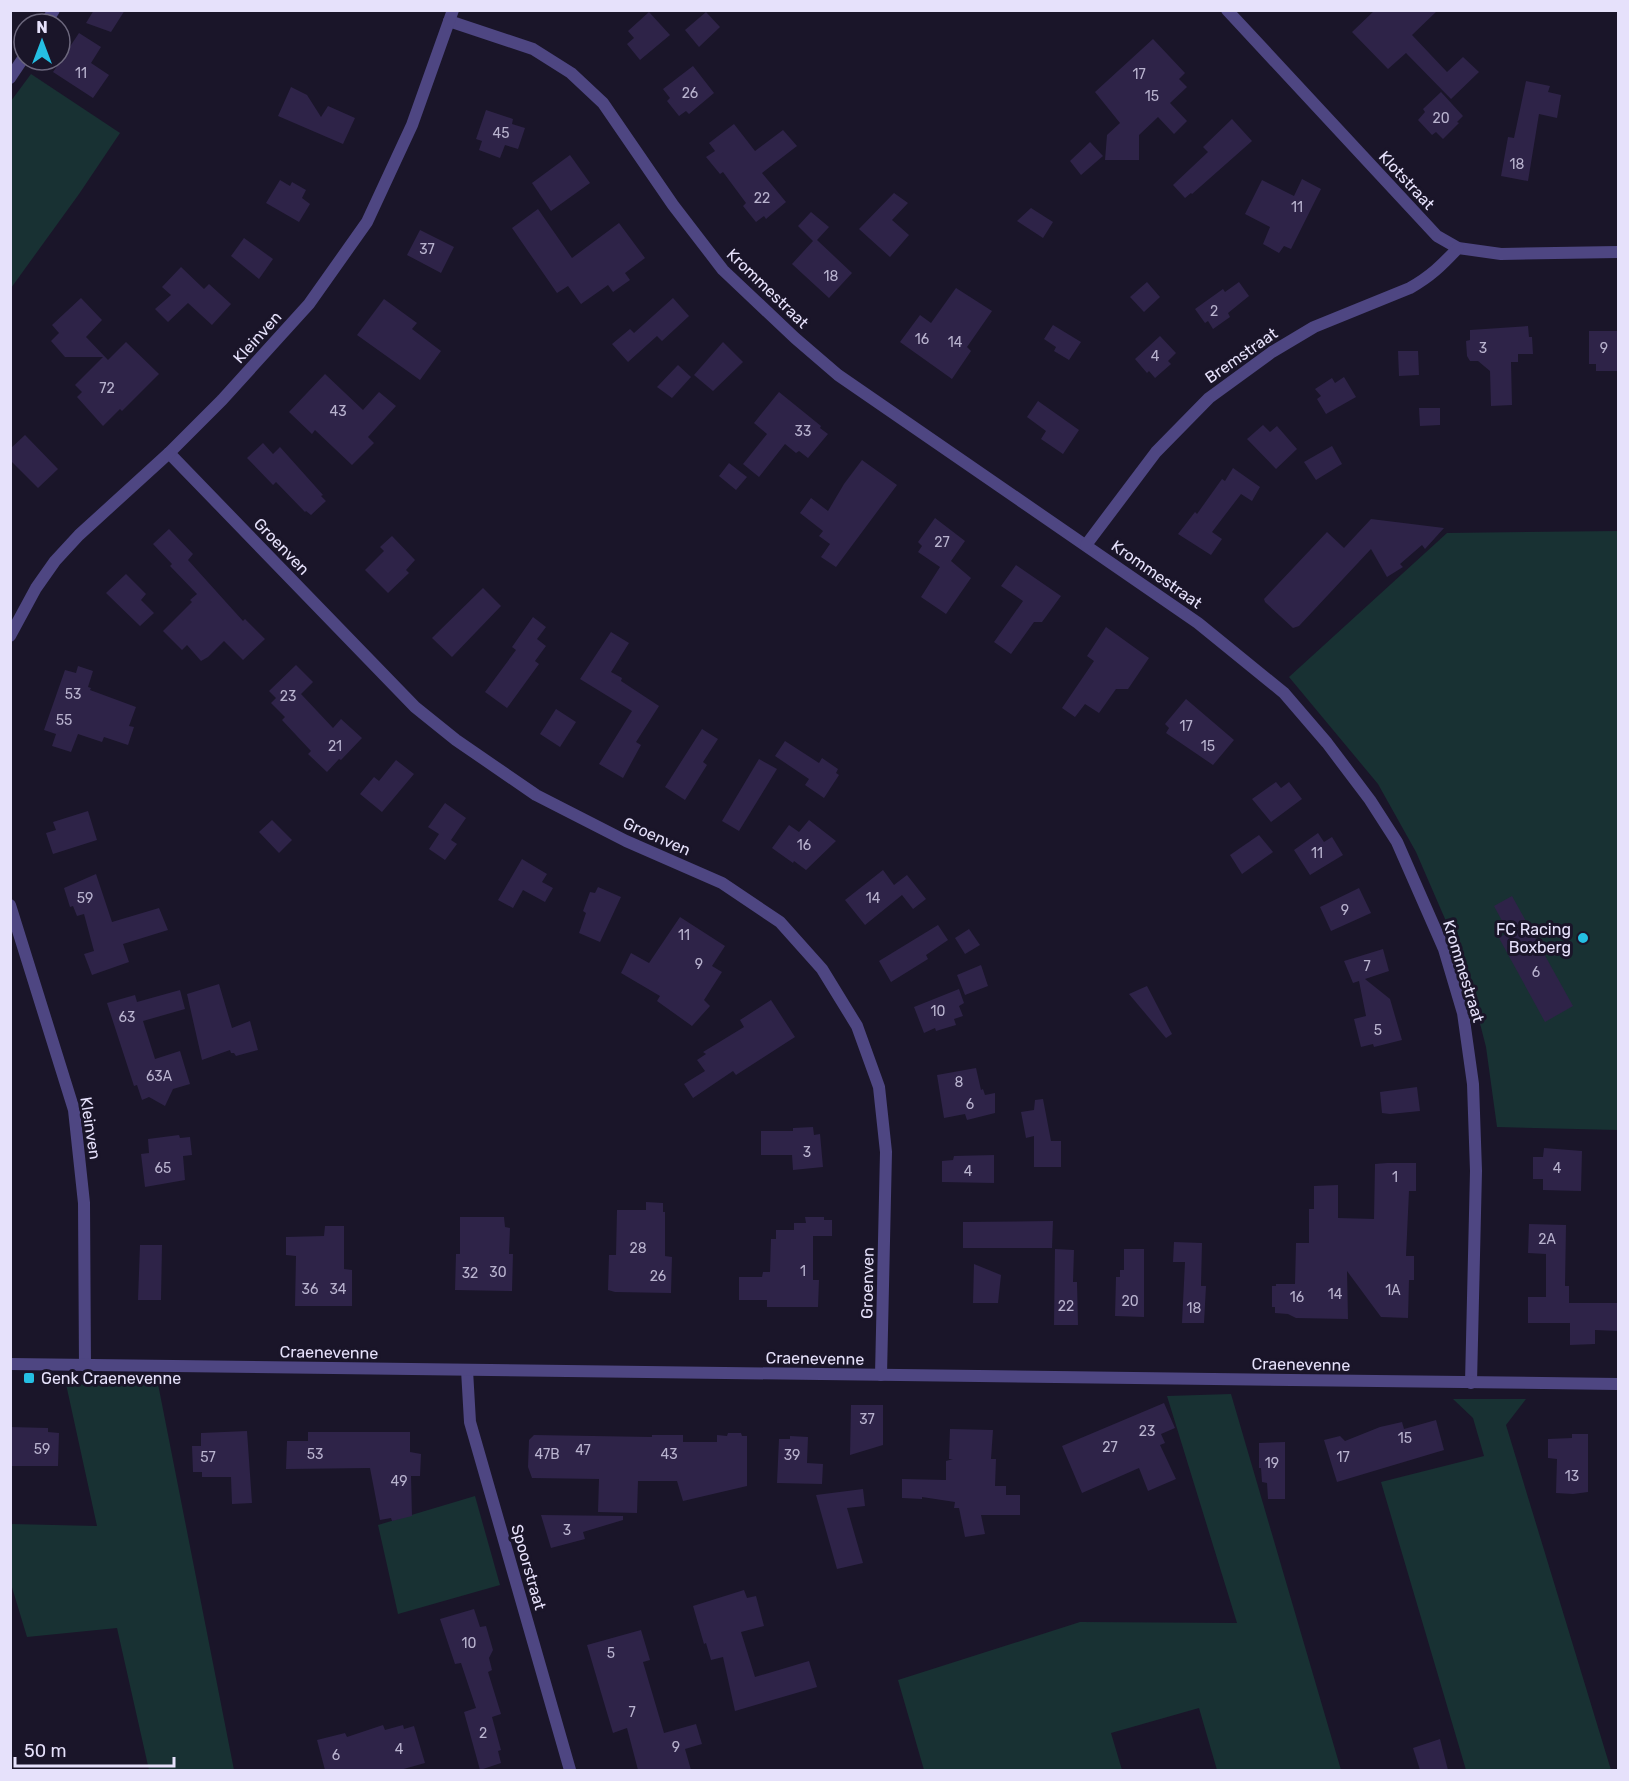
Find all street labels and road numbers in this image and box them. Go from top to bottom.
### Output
street label: Klotstraat [1375,147,1438,214]
street label: Krommestraat [723,245,813,332]
street label: Kleinven [229,308,286,367]
street label: Bremstraat [1201,324,1281,387]
street label: Groenven [250,514,313,579]
street label: Krommestraat [1108,536,1206,613]
street label: Groenven [620,813,693,860]
street label: Krommestraat [1439,918,1488,1025]
street label: Kleinven [76,1095,105,1161]
street label: Groenven [857,1247,878,1319]
street label: Craenevenne [280,1342,379,1363]
street label: Craenevenne [766,1348,865,1369]
street label: Craenevenne [1252,1354,1351,1375]
street label: Spoorstraat [507,1522,550,1612]

